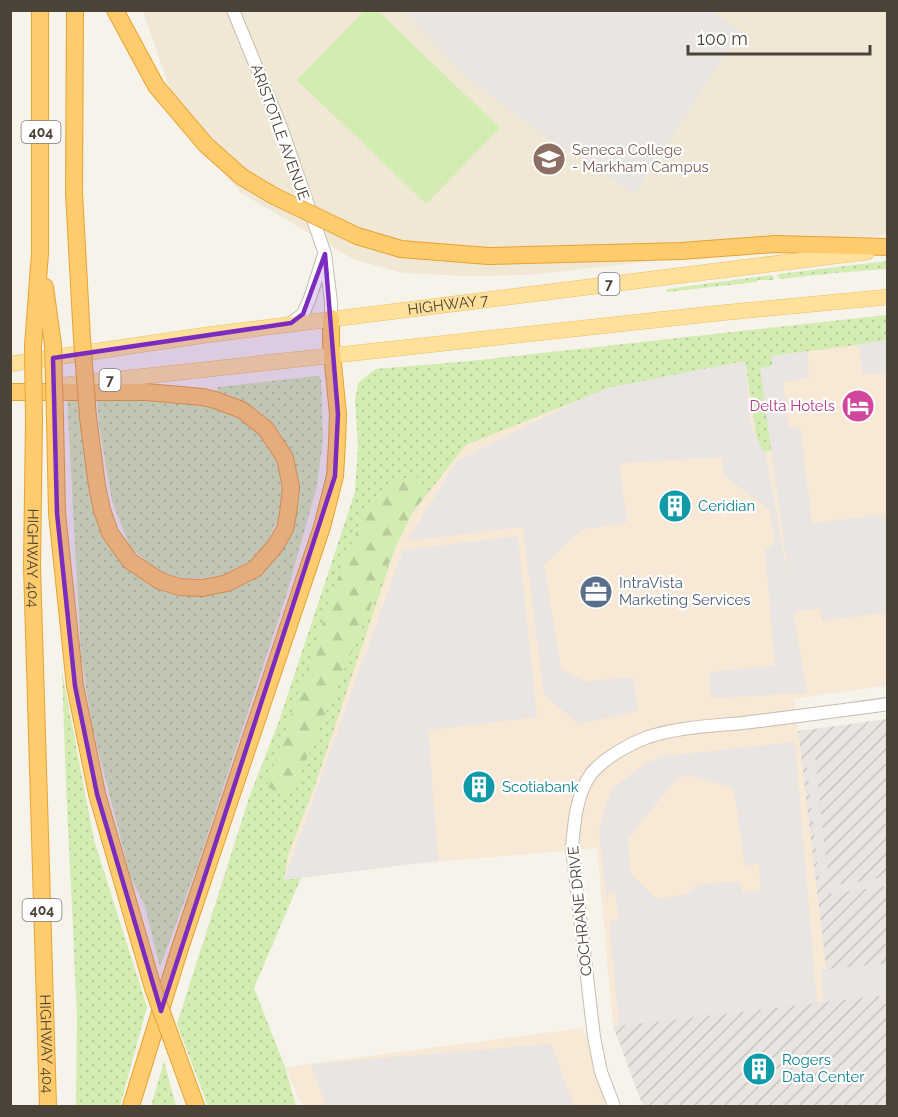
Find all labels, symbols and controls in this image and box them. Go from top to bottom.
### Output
scale bar [688,18,870,56]
text: 100 m [697,28,748,49]
street label: ARISTOTLE AVENUE [247,62,313,202]
road number: 404 [22,121,60,143]
school or university icon: Seneca College - Markham Campus [531,141,567,177]
place label: Seneca College - Markham Campus [572,141,709,176]
road number: 7 [598,273,620,295]
street label: HIGHWAY 7 [406,291,490,319]
road number: 7 [100,369,120,391]
hotel icon: Delta Hotels [840,388,876,424]
place label: Delta Hotels [750,397,835,415]
building icon: Ceridian [657,488,693,524]
place label: Ceridian [698,497,755,515]
street label: HIGHWAY 404 [23,508,42,608]
office icon: IntraVista Marketing Services [578,574,614,610]
place label: IntraVista Marketing Services [619,574,751,609]
building icon: Scotiabank [461,769,497,805]
place label: Scotiabank [502,778,579,796]
street label: COCHRANE DRIVE [564,845,596,977]
road number: 404 [22,899,62,921]
street label: HIGHWAY 404 [36,994,57,1094]
building icon: Rogers Data Center [741,1051,777,1087]
place label: Rogers Data Center [782,1051,865,1086]

